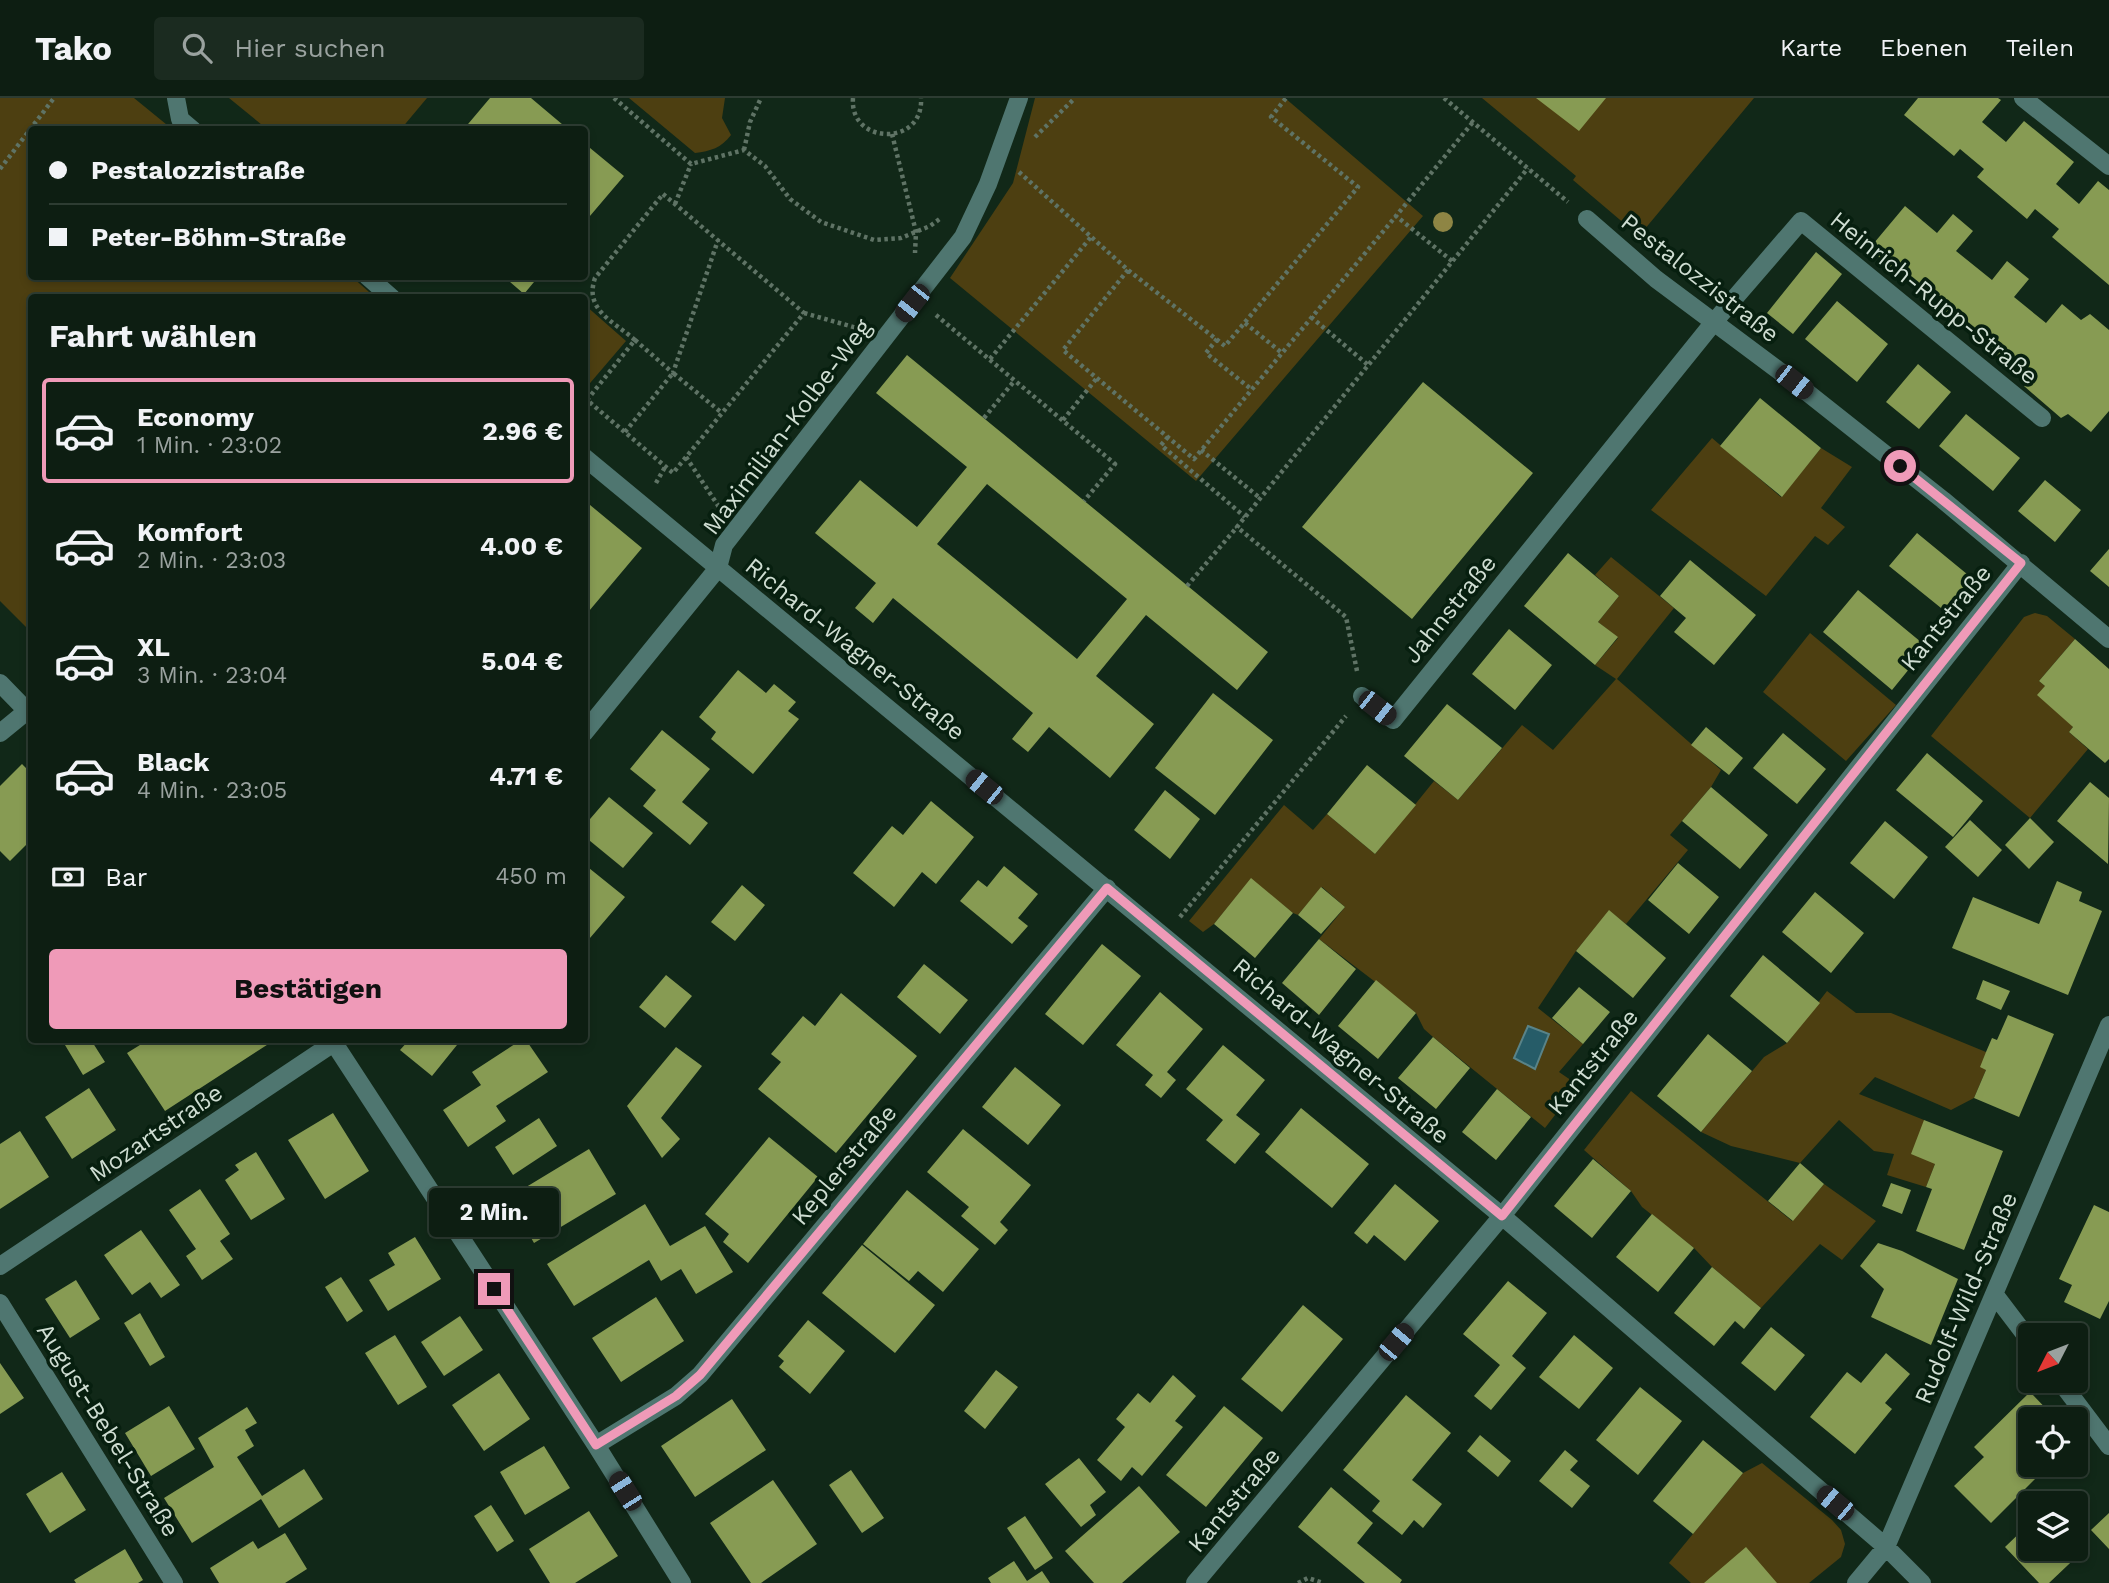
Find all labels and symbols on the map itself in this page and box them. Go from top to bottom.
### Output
street label: Heinrich-Rupp-Straße [1825,206,2043,390]
street label: Pestalozzistraße [1616,208,1784,348]
car [891,280,934,326]
street label: Maximilian-Kolbe-Weg [697,314,877,540]
car [1771,361,1818,403]
route start [1884,450,1916,482]
street label: Jahnstraße [1398,549,1502,669]
street label: Richard-Wagner-Straße [740,552,970,746]
street label: Kantstraße [1895,559,1997,677]
car [1354,687,1401,729]
car [962,766,1007,808]
street label: Richard-Wagner-Straße [1227,952,1455,1150]
street label: Kantstraße [1542,1003,1644,1121]
street label: Mozartstraße [84,1078,228,1188]
street label: Keplerstraße [786,1099,902,1231]
callout: 2 Min. [429,1188,559,1236]
street label: Rudolf-Wild-Straße [1909,1188,2023,1408]
route end [478,1273,510,1305]
street label: August-Bebel-Straße [31,1318,185,1542]
car [1375,1319,1418,1365]
north arrow [2018,1323,2088,1393]
street label: Kantstraße [1182,1442,1286,1558]
car [605,1468,646,1514]
car [1813,1481,1858,1525]

